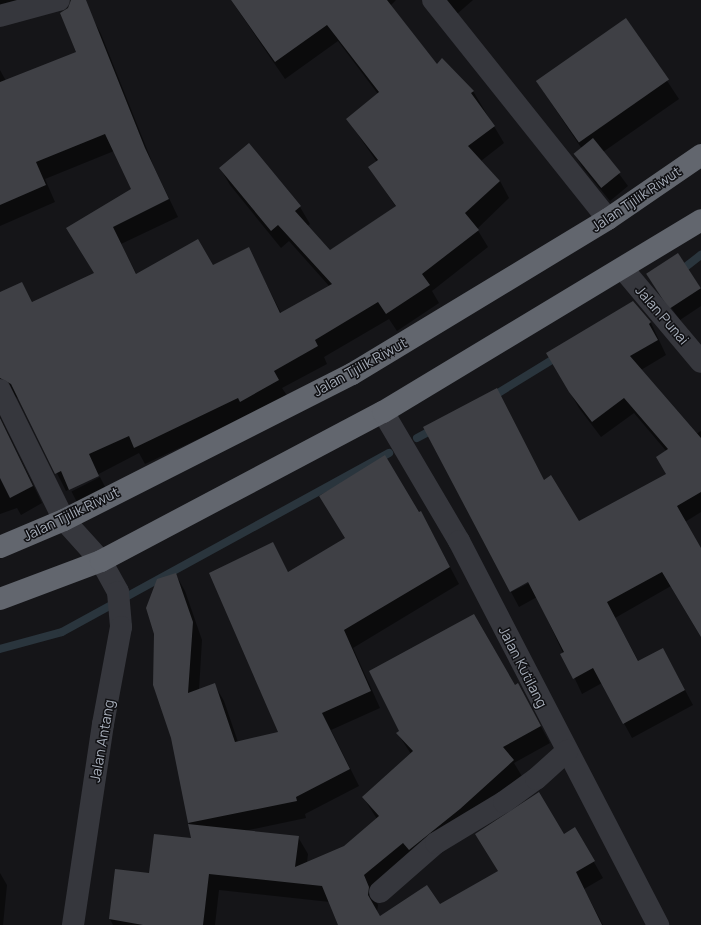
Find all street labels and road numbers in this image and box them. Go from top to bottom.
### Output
street label: Jalan Tjilik Riwut [588,163,684,235]
street label: Jalan Punai [632,282,692,348]
street label: Jalan Tjilik Riwut [310,334,410,400]
street label: Jalan Tjilik Riwut [20,484,122,544]
street label: Jalan Kutilang [495,623,551,711]
street label: Jalan Antang [86,698,118,784]

